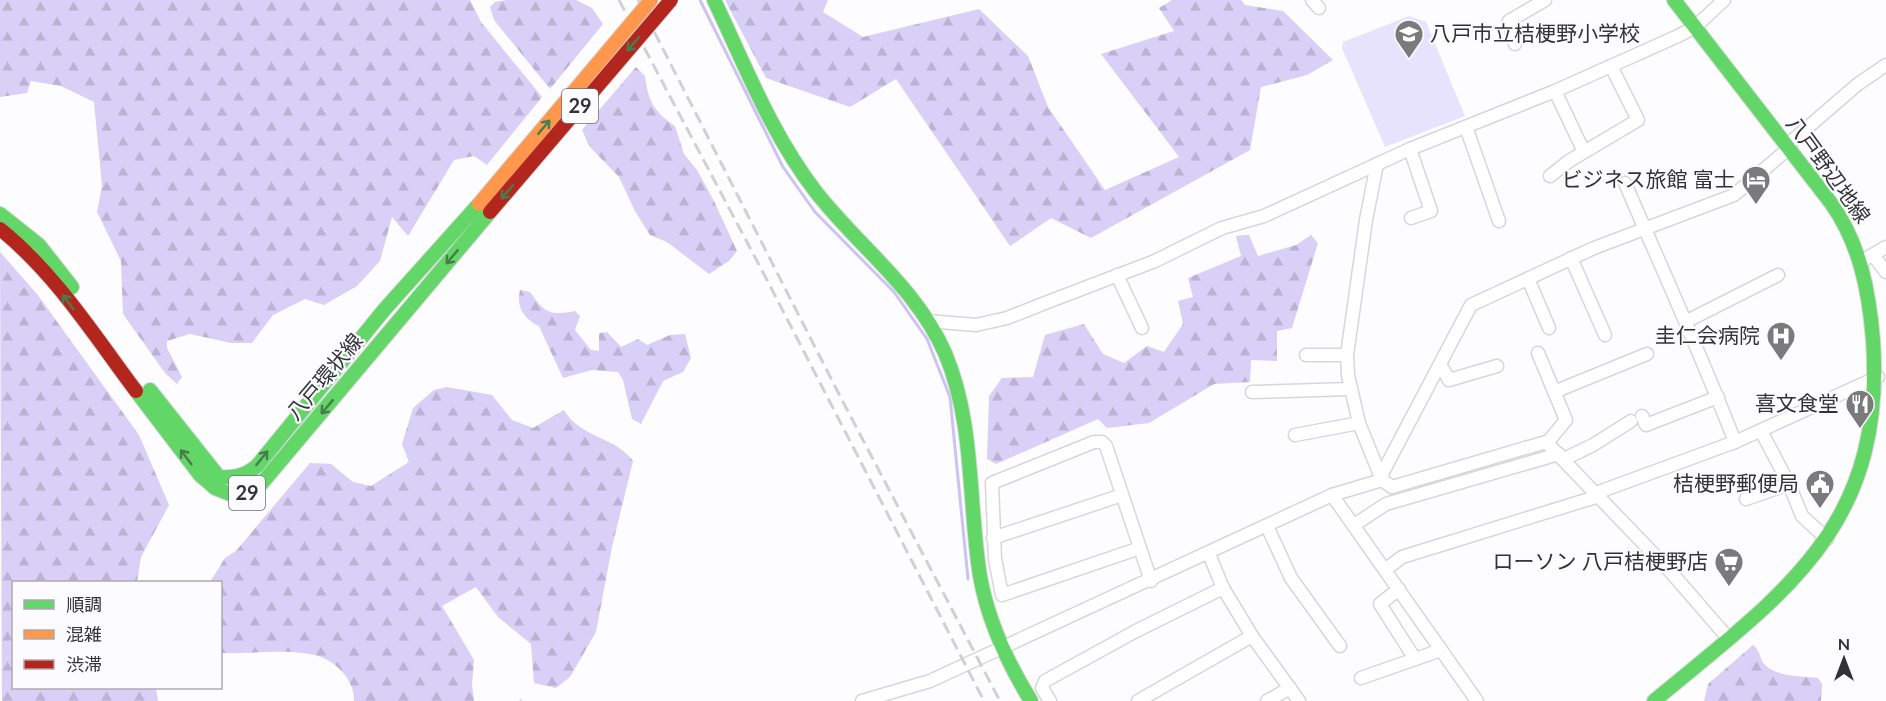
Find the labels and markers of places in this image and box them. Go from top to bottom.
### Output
school or university icon: 八戸市立桔梗野小学校 [1393,18,1425,60]
place label: 八戸市立桔梗野小学校 [1430,20,1640,45]
hotel icon: ビジネス旅館 富士 [1740,164,1772,206]
place label: ビジネス旅館 富士 [1562,166,1735,191]
hospital icon: 圭仁会病院 [1765,320,1797,362]
place label: 圭仁会病院 [1655,322,1760,347]
restaurant icon: 喜文食堂 [1844,388,1876,430]
place label: 喜文食堂 [1755,390,1839,415]
public building icon: 桔梗野郵便局 [1804,468,1836,510]
place label: 桔梗野郵便局 [1673,470,1799,495]
supermarket icon: ローソン 八戸桔梗野店 [1713,546,1745,588]
place label: ローソン 八戸桔梗野店 [1493,548,1708,573]

